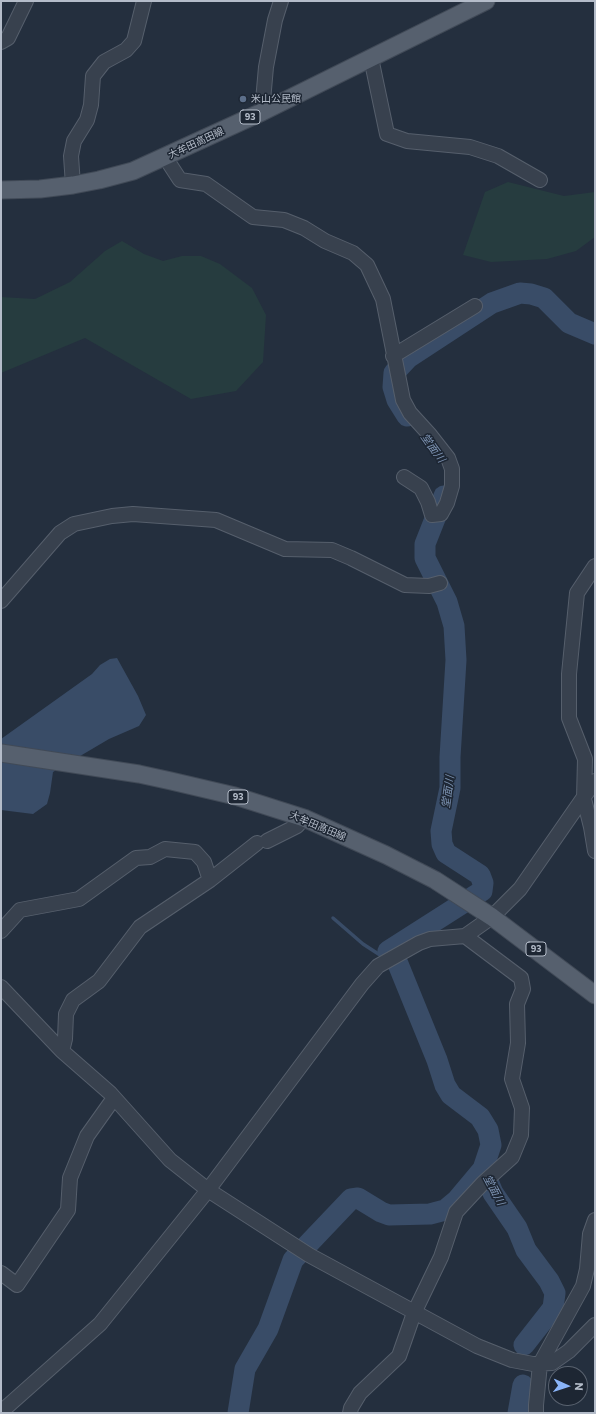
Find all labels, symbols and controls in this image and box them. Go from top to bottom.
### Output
place label: 米山公民館 [251,93,301,105]
marker: 米山公民館 [238,94,248,104]
road number: 93 [240,110,260,124]
street label: 大牟田高田線 [166,125,226,161]
water label: 堂面川 [418,431,448,465]
water label: 堂面川 [439,775,457,809]
road number: 93 [228,790,248,804]
street label: 大牟田高田線 [288,809,348,843]
road number: 93 [526,942,546,956]
water label: 堂面川 [480,1172,508,1208]
north arrow [548,1366,588,1406]
text: N [573,1382,586,1391]

